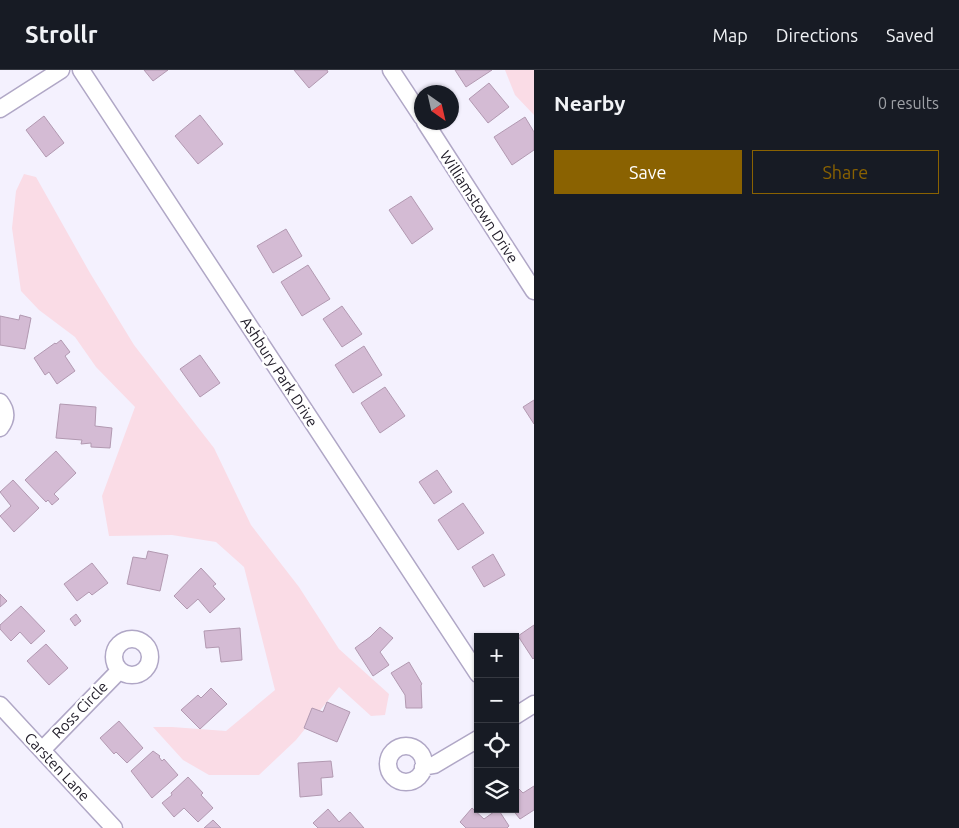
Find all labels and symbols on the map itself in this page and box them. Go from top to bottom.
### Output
north arrow [414,85,459,130]
street label: Williamstown Drive [437,147,522,266]
street label: Ashbury Park Drive [238,314,321,430]
street label: Ross Circle [48,678,111,742]
street label: Carsten Lane [21,729,93,804]

